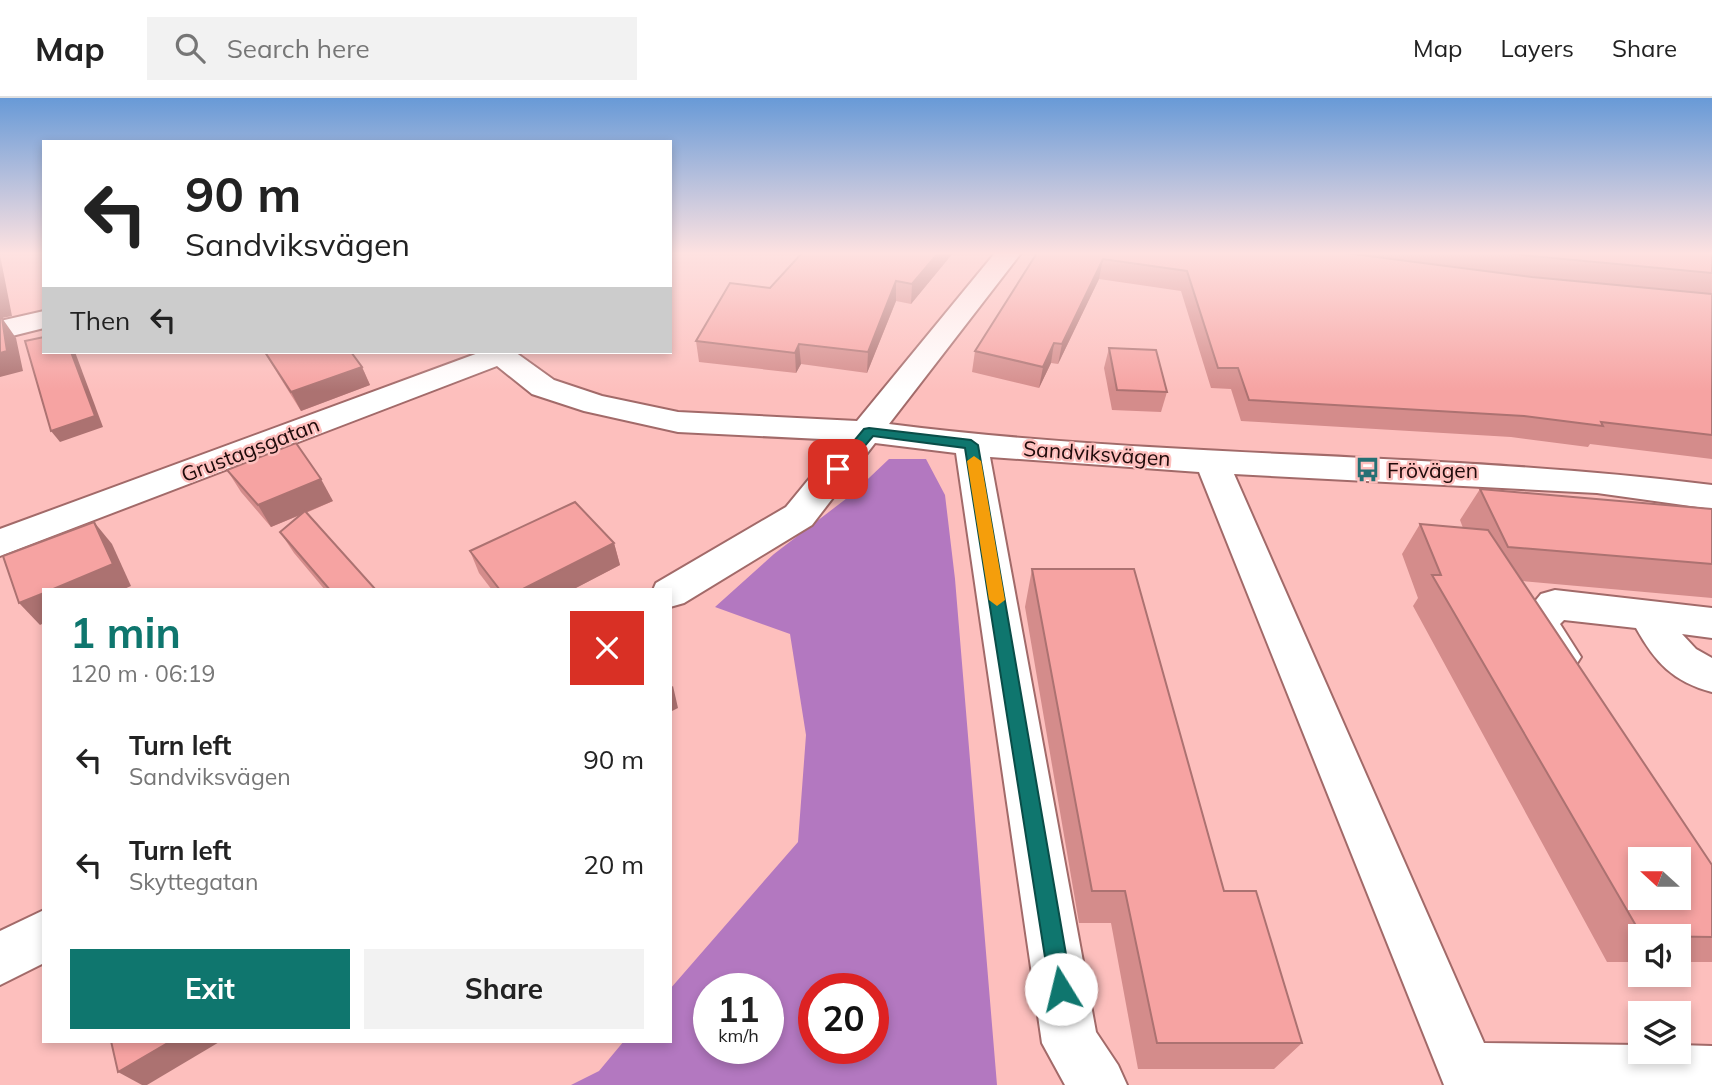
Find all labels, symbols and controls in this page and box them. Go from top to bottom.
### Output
search box [147,17,637,80]
text: Map [35,28,105,69]
icon: search [171,29,209,67]
text: Search here [227,32,370,65]
text: Map [1413,33,1462,63]
text: Layers [1500,33,1574,63]
text: Share [1612,33,1677,63]
text: 90 m [185,163,301,224]
icon: left [70,168,161,259]
text: Sandviksvägen [185,224,410,264]
icon: left [144,301,182,339]
text: Then [70,304,130,337]
street label: Grustagsgatan [177,411,323,487]
street label: Sandviksvägen [1022,435,1172,471]
pin [808,439,868,499]
icon: arrive [819,450,857,488]
bus stop icon: Frövägen [1353,456,1381,484]
place label: Frövägen [1387,457,1478,483]
text: 1 min [70,606,181,659]
button: close [570,611,644,685]
text: 120 m · 06:19 [70,659,215,688]
text: Turn left [129,729,231,762]
icon: left [70,741,108,779]
text: 90 m [583,743,644,776]
text: Sandviksvägen [129,762,291,791]
text: Turn left [129,834,231,867]
icon: left [70,846,108,884]
north arrow [1628,847,1690,910]
map controls [1628,847,1691,1064]
text: 20 m [583,848,644,881]
text: Skyttegatan [129,867,258,896]
button: sound [1628,924,1691,987]
button: Exit [70,949,350,1029]
button: Share [364,949,644,1029]
position arrow [1024,952,1098,1026]
speed limit sign: 20 [798,973,889,1064]
text: 11 [717,987,760,1031]
button: layers [1628,1001,1691,1064]
text: km/h [718,1024,759,1047]

